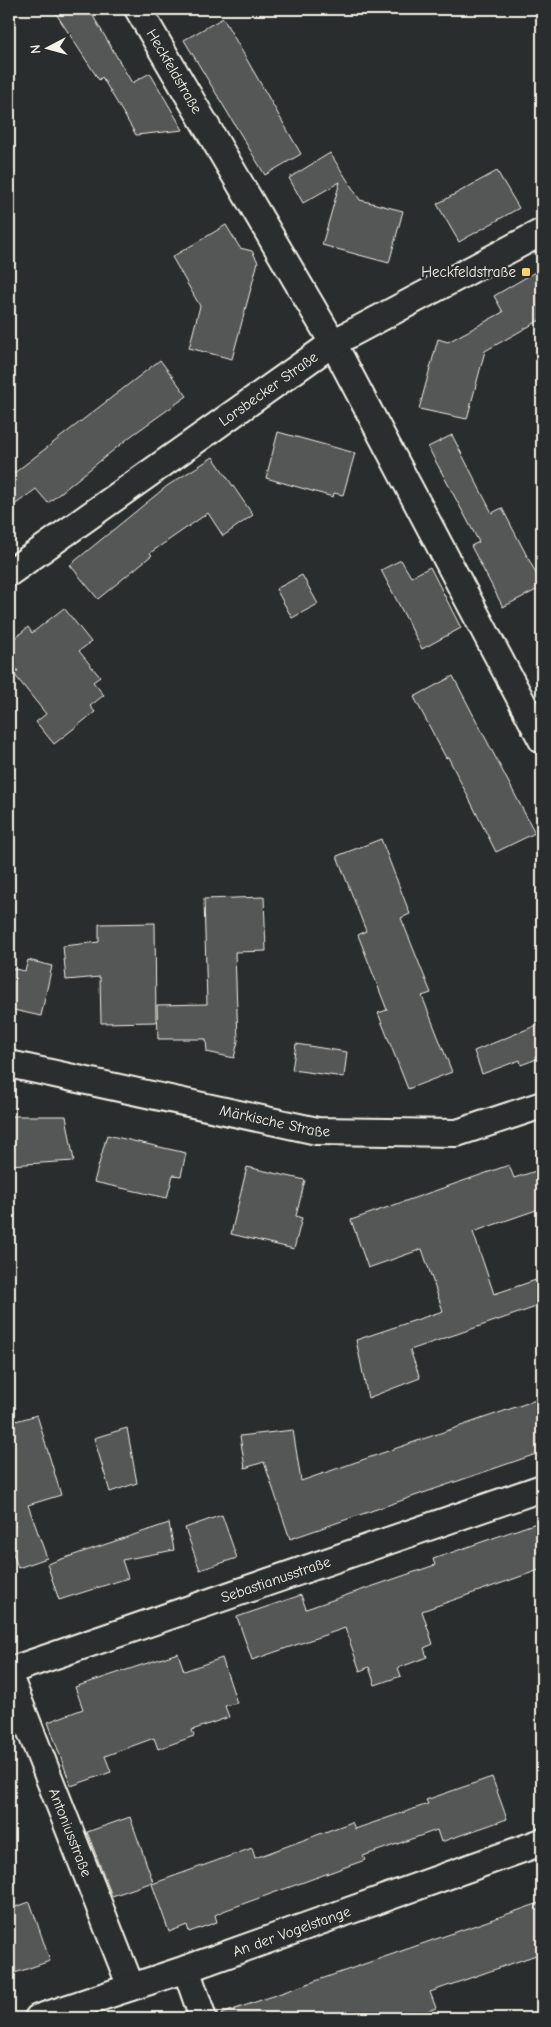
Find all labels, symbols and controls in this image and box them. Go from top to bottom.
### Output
north arrow [22,22,72,72]
street label: Heckfeldstraße [143,26,206,117]
text: N [27,44,44,55]
place label: Heckfeldstraße [421,263,516,281]
marker: Heckfeldstraße [520,266,532,278]
street label: Lorsbecker Straße [215,347,322,430]
street label: Märkische Straße [218,1101,331,1140]
street label: Sebastianusstraße [218,1552,333,1607]
street label: Antoniusstraße [45,1785,96,1880]
street label: An der Vogelstange [230,1902,353,1961]

